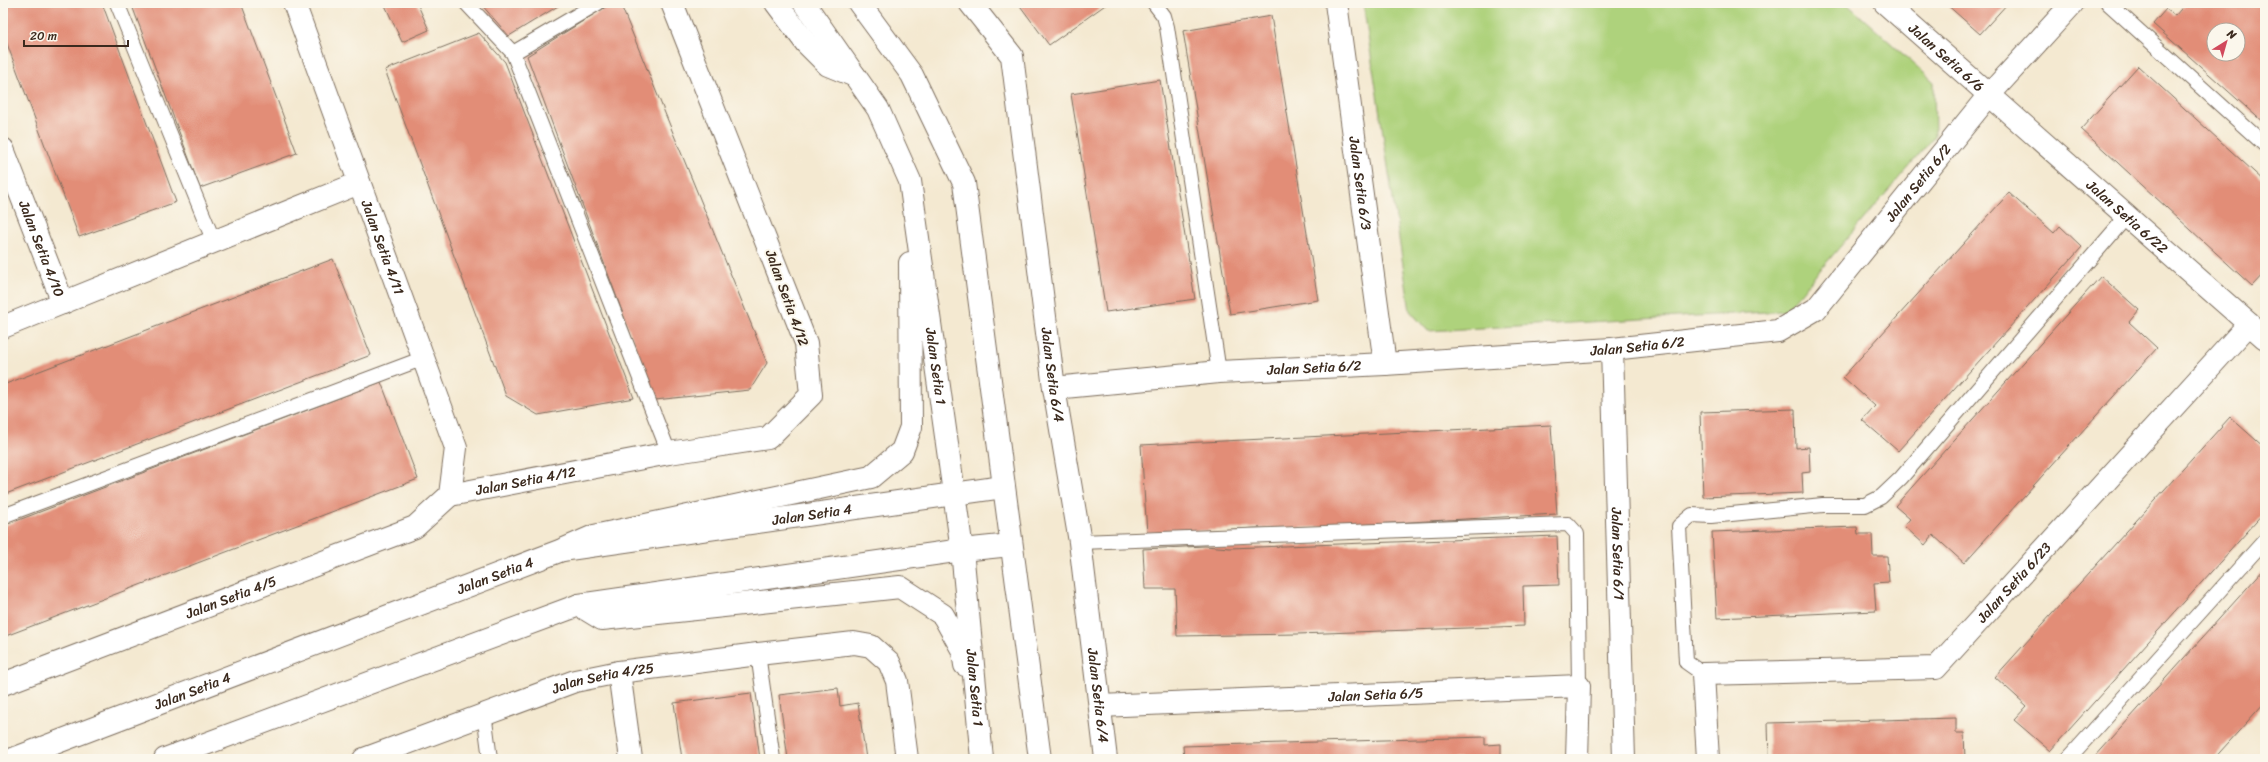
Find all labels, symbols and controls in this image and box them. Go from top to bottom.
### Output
street label: Jalan Setia 6/6 [1902,16,1990,98]
scale bar [24,22,128,48]
north arrow [2206,22,2246,62]
text: N [2222,24,2241,45]
text: 20 m [30,25,57,47]
street label: Jalan Setia 6/3 [1342,134,1379,232]
street label: Jalan Setia 6/2 [1878,138,1958,228]
street label: Jalan Setia 6/22 [2080,173,2174,260]
street label: Jalan Setia 4/11 [354,195,412,298]
street label: Jalan Setia 4/10 [11,196,72,301]
street label: Jalan Setia 4/12 [758,245,816,350]
street label: Jalan Setia 1 [918,325,954,406]
street label: Jalan Setia 6/4 [1034,325,1072,424]
street label: Jalan Setia 6/2 [1588,329,1686,363]
street label: Jalan Setia 6/2 [1265,353,1362,382]
street label: Jalan Setia 4/12 [473,459,578,503]
street label: Jalan Setia 4 [770,496,854,532]
street label: Jalan Setia 6/1 [1604,506,1632,601]
street label: Jalan Setia 6/23 [1970,536,2058,629]
street label: Jalan Setia 4 [452,549,537,602]
street label: Jalan Setia 4/5 [181,568,281,626]
street label: Jalan Setia 6/4 [1080,646,1116,744]
street label: Jalan Setia 1 [959,647,991,727]
street label: Jalan Setia 4/25 [547,655,656,701]
street label: Jalan Setia 4 [150,665,235,717]
street label: Jalan Setia 6/5 [1327,680,1424,709]

